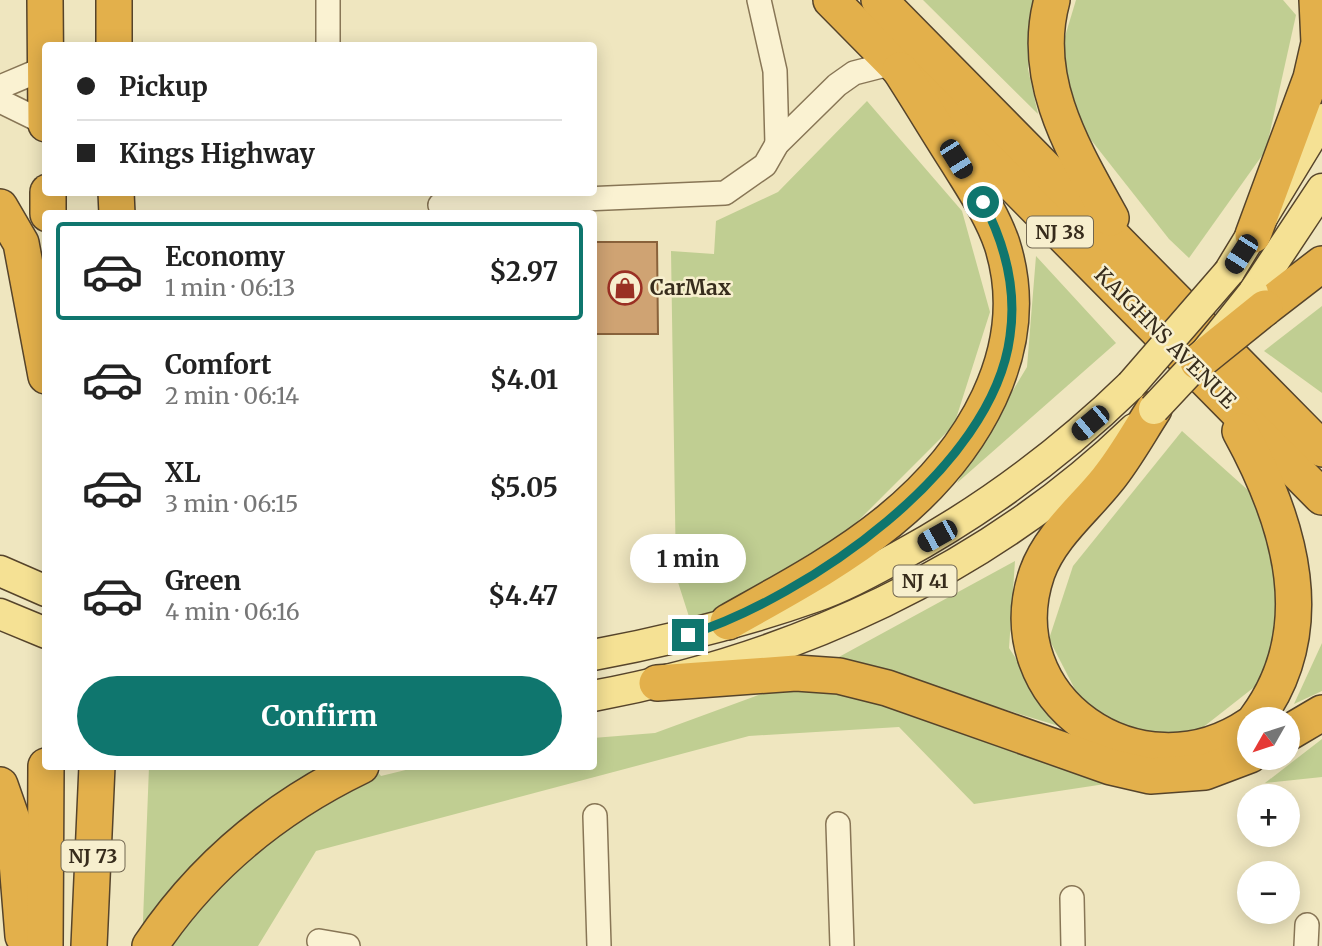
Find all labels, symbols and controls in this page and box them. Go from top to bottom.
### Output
text: Pickup [119,70,208,103]
car [936,136,977,182]
text: Kings Highway [119,137,315,170]
route start [967,186,999,218]
road number: NJ 38 [1027,216,1093,248]
car [1221,231,1262,277]
icon: car [81,240,144,303]
text: Economy [165,240,285,273]
text: $2.97 [489,255,558,288]
street label: KAIGHNS AVENUE [1089,261,1242,415]
shop icon: CarMax [606,269,644,307]
text: 1 min · 06:13 [165,273,296,302]
place label: CarMax [650,274,731,301]
icon: car [81,348,144,411]
text: Comfort [165,348,271,381]
text: $4.01 [490,363,558,396]
text: 2 min · 06:14 [165,381,299,410]
car [1068,401,1113,445]
icon: car [81,456,144,519]
text: XL [165,456,201,489]
text: $5.05 [489,471,558,504]
text: 3 min · 06:15 [165,489,298,518]
car [914,517,961,555]
callout: 1 min [630,534,746,582]
text: 1 min [657,544,719,573]
icon: car [81,564,144,627]
text: Green [165,564,241,597]
road number: NJ 41 [894,566,956,596]
text: $4.47 [488,579,558,612]
text: 4 min · 06:16 [165,597,300,626]
route end [672,619,704,651]
button: Confirm [77,676,562,756]
north arrow [1237,707,1300,770]
map controls [1237,707,1300,924]
button: + [1237,784,1300,847]
road number: NJ 73 [62,841,124,872]
button: − [1237,861,1300,924]

